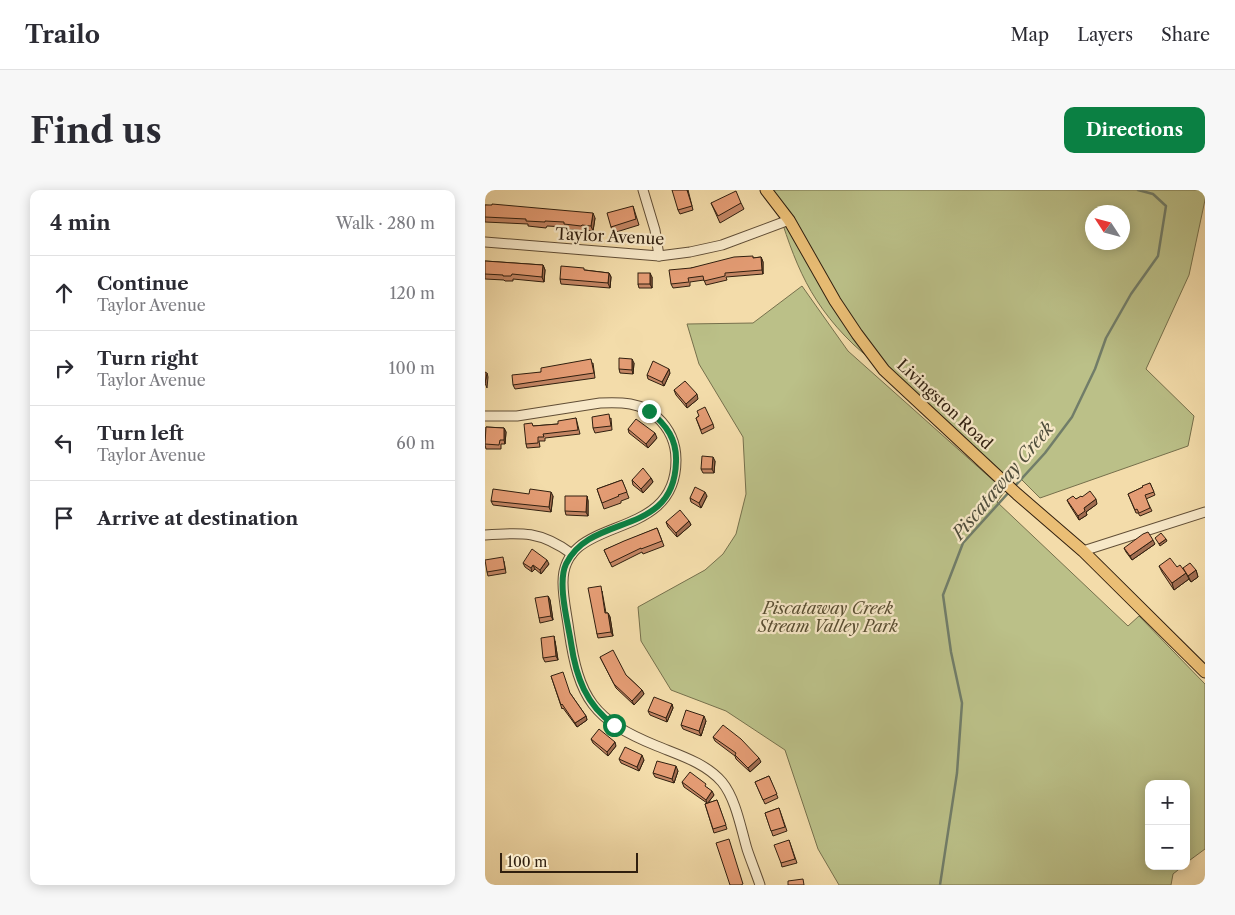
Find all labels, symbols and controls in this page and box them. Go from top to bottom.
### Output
text: Trailo [25,20,100,49]
text: Map [1011,24,1049,46]
text: Layers [1077,24,1133,46]
text: Share [1161,24,1210,46]
button: Directions [1064,107,1205,153]
text: Find us [30,109,162,152]
north arrow [1085,205,1130,250]
text: 4 min [50,210,111,235]
text: Walk · 280 m [336,213,435,233]
street label: Taylor Avenue [555,223,665,249]
text: Continue [97,272,189,295]
icon: ahead [50,279,78,307]
text: 120 m [390,283,435,303]
text: Taylor Avenue [97,295,206,315]
text: Turn right [97,347,198,370]
icon: right [50,354,78,382]
street label: Livingston Road [893,355,997,454]
text: 100 m [389,358,435,378]
text: Taylor Avenue [97,370,206,390]
route end [638,400,661,423]
water label: Piscataway Creek [946,417,1059,546]
text: Turn left [97,422,184,445]
icon: left [50,429,78,457]
text: 60 m [396,433,435,453]
text: Taylor Avenue [97,445,206,465]
icon: arrive [50,504,78,532]
text: Arrive at destination [97,507,298,530]
park label: Piscataway Creek Stream Valley Park [757,598,898,636]
route start [603,714,626,737]
map controls [1145,780,1190,870]
button: + [1145,780,1190,825]
button: − [1145,825,1190,870]
scale bar [500,850,637,873]
text: 100 m [507,853,547,871]

